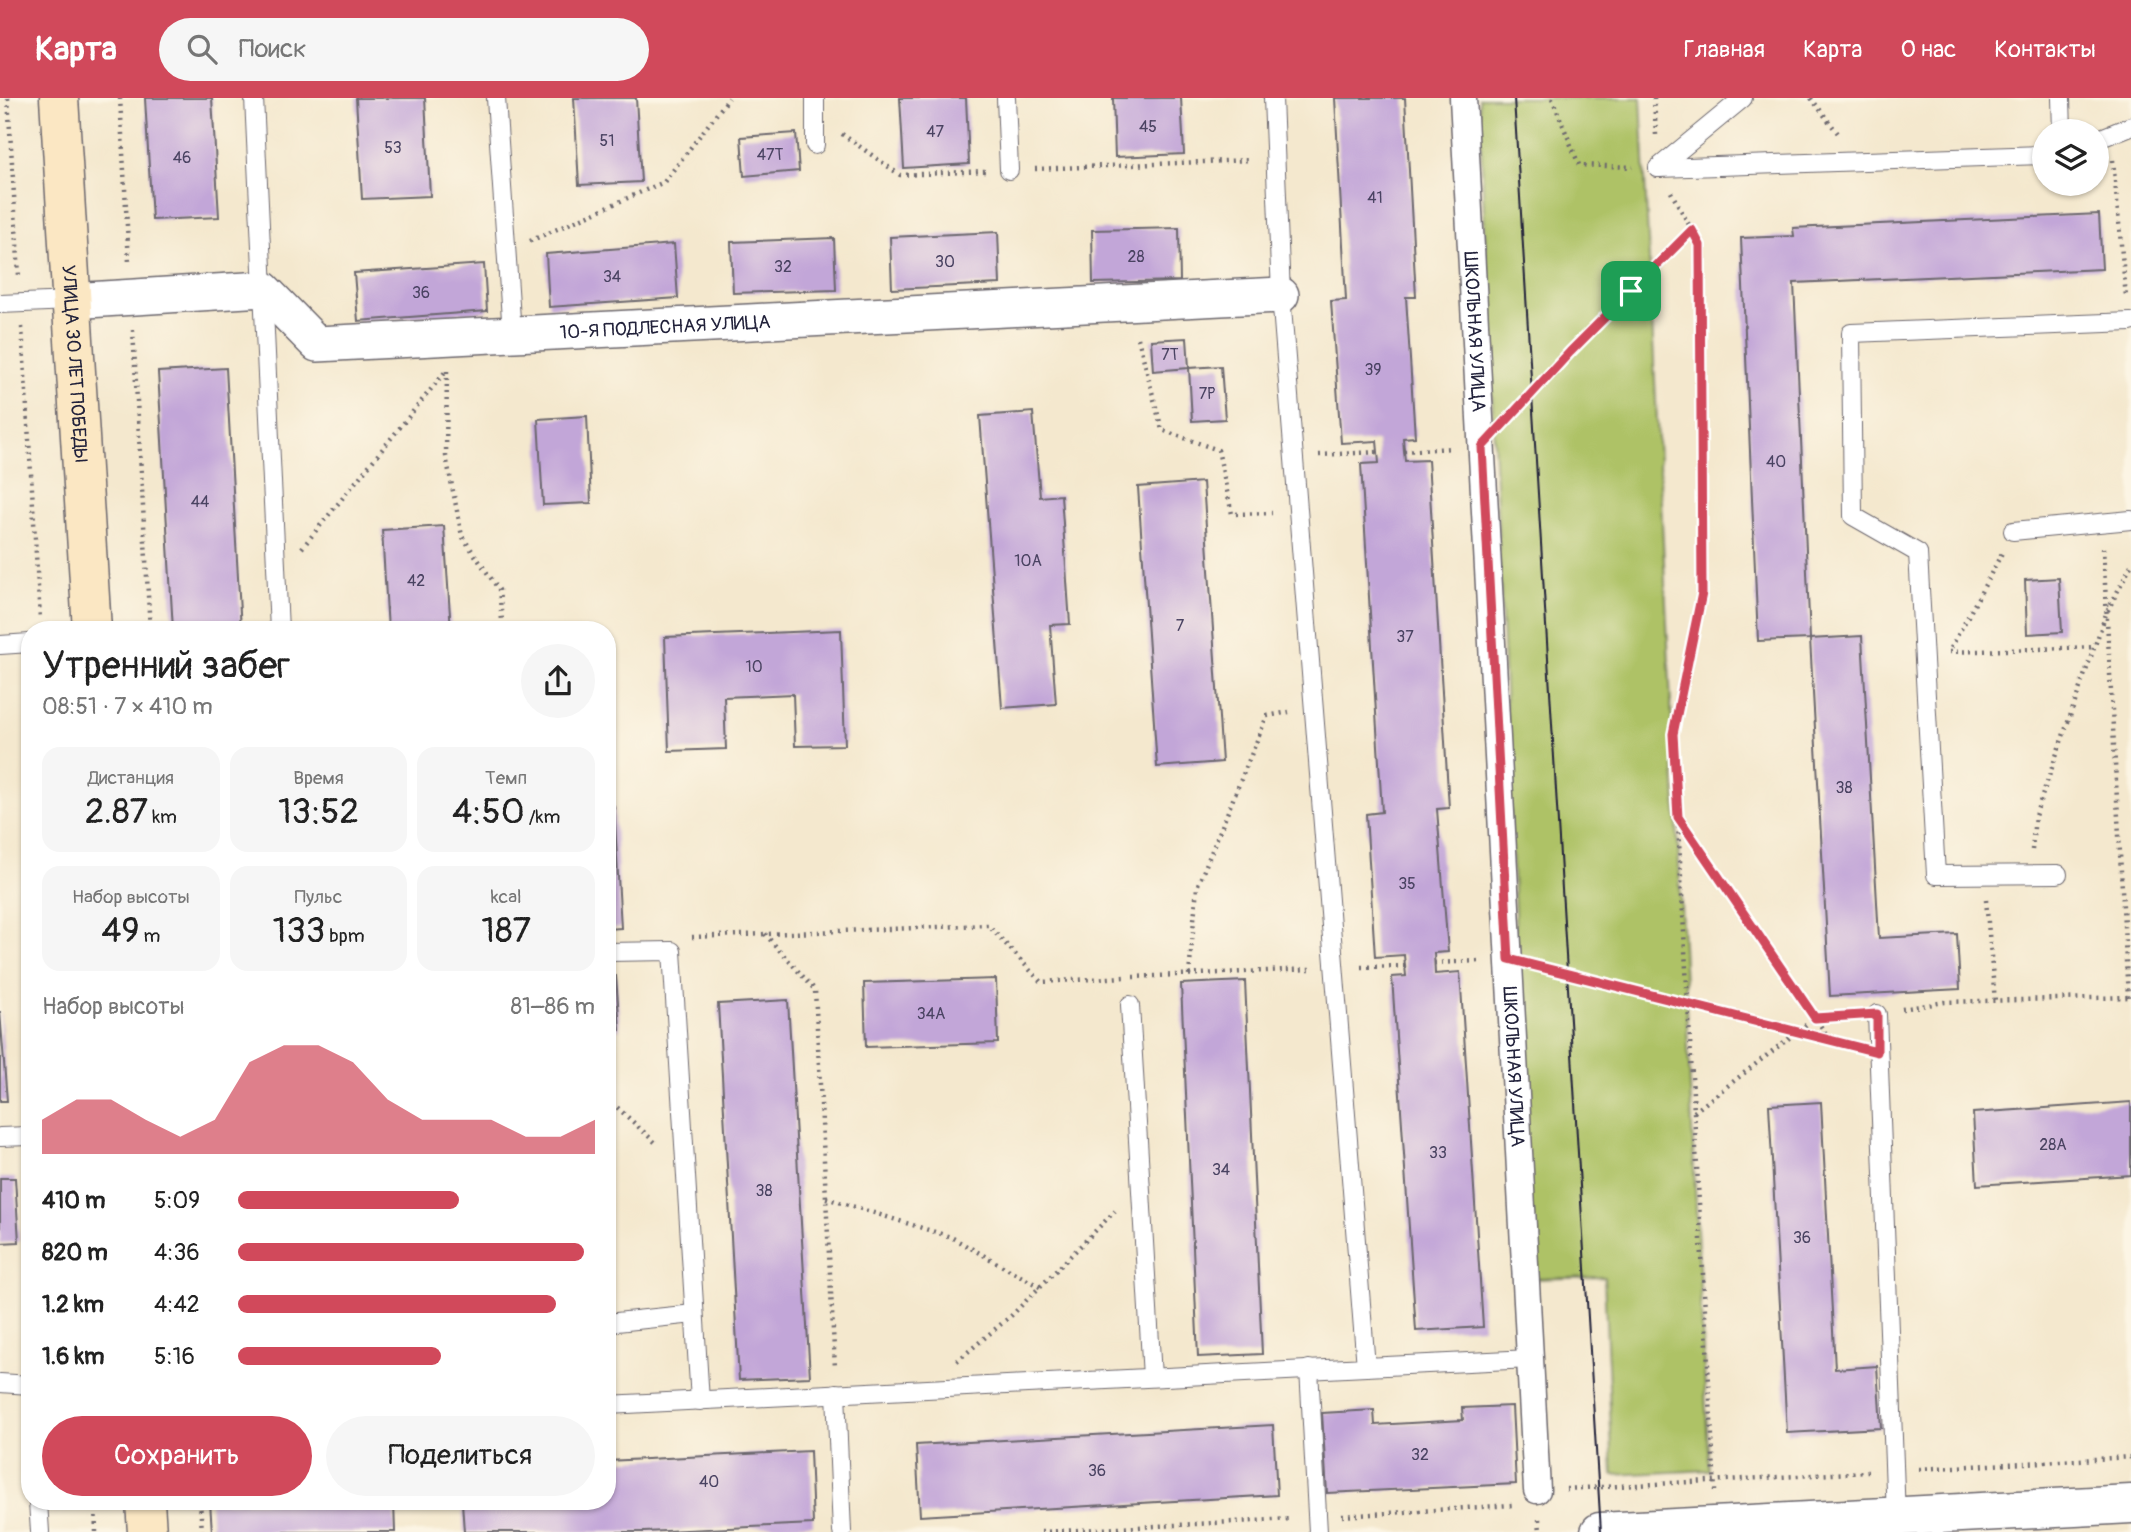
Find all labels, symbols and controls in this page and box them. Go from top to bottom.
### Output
search box [159,18,649,81]
text: Карта [35,29,117,70]
icon: search [183,30,221,68]
text: Поиск [239,33,307,65]
text: Главная [1684,35,1765,64]
text: Карта [1803,35,1863,64]
text: О нас [1901,35,1956,64]
text: Контакты [1994,35,2096,64]
house number: 45 [1139,117,1157,137]
map controls [2032,119,2109,196]
button: layers [2032,119,2109,196]
house number: 47 [926,122,944,142]
house number: 51 [600,131,614,151]
house number: 53 [384,138,402,158]
house number: 47Т [757,145,783,165]
house number: 46 [173,148,191,168]
house number: 41 [1367,188,1383,208]
house number: 28 [1127,247,1145,267]
street label: ШКОЛЬНАЯ УЛИЦА [1458,251,1491,413]
house number: 30 [935,252,955,272]
house number: 32 [774,257,792,277]
pin [1601,261,1661,321]
street label: УЛИЦА 30 ЛЕТ ПОБЕДЫ [56,264,93,463]
house number: 34 [603,267,621,287]
icon: arrive [1612,272,1650,310]
house number: 36 [412,283,430,303]
street label: 10-Я ПОДЛЕСНАЯ УЛИЦА [559,310,771,345]
house number: 7Т [1161,345,1179,365]
house number: 39 [1364,360,1382,380]
house number: 7Р [1199,384,1215,404]
house number: 40 [1766,452,1786,472]
house number: 44 [191,492,209,512]
house number: 10А [1014,551,1042,571]
house number: 42 [407,571,425,591]
house number: 7 [1176,616,1185,636]
house number: 37 [1396,627,1414,647]
text: Утренний забег [42,642,290,690]
button: share [521,644,595,718]
house number: 10 [745,657,763,677]
text: 08:51 · 7 × 410 m [42,692,213,721]
text: Дистанция [88,766,174,790]
text: Время [293,766,344,790]
text: Темп [485,766,527,790]
house number: 38 [1836,778,1853,798]
text: 2.87 [85,790,148,834]
text: 13:52 [278,790,359,834]
text: 4:50 [452,790,525,834]
text: km [148,805,177,829]
text: /km [525,805,560,829]
house number: 35 [1398,874,1416,894]
text: Набор высоты [72,885,190,909]
text: Пульс [295,885,342,909]
text: kcal [491,885,522,909]
text: 49 [101,909,139,953]
text: 133 [272,909,325,953]
text: 187 [481,909,531,953]
text: m [139,924,160,948]
text: bpm [325,924,365,948]
street label: ШКОЛЬНАЯ УЛИЦА [1497,986,1530,1148]
text: Набор высоты [42,992,184,1021]
text: 81–86 m [510,992,595,1021]
house number: 34А [917,1004,945,1024]
house number: 28А [2039,1135,2067,1155]
house number: 33 [1429,1143,1447,1163]
house number: 34 [1212,1160,1230,1180]
house number: 38 [756,1181,773,1201]
text: 410 m [42,1186,105,1215]
text: 5:09 [154,1186,200,1215]
house number: 36 [1793,1228,1811,1248]
text: 820 m [42,1238,108,1267]
text: 4:36 [154,1238,200,1267]
text: 1.2 km [42,1290,104,1319]
text: 4:42 [154,1290,200,1319]
text: 1.6 km [42,1342,104,1371]
text: 5:16 [154,1342,195,1371]
button: Сохранить [42,1416,312,1496]
button: Поделиться [326,1416,595,1496]
house number: 32 [1411,1445,1429,1465]
house number: 36 [1088,1461,1106,1481]
house number: 40 [699,1472,719,1492]

